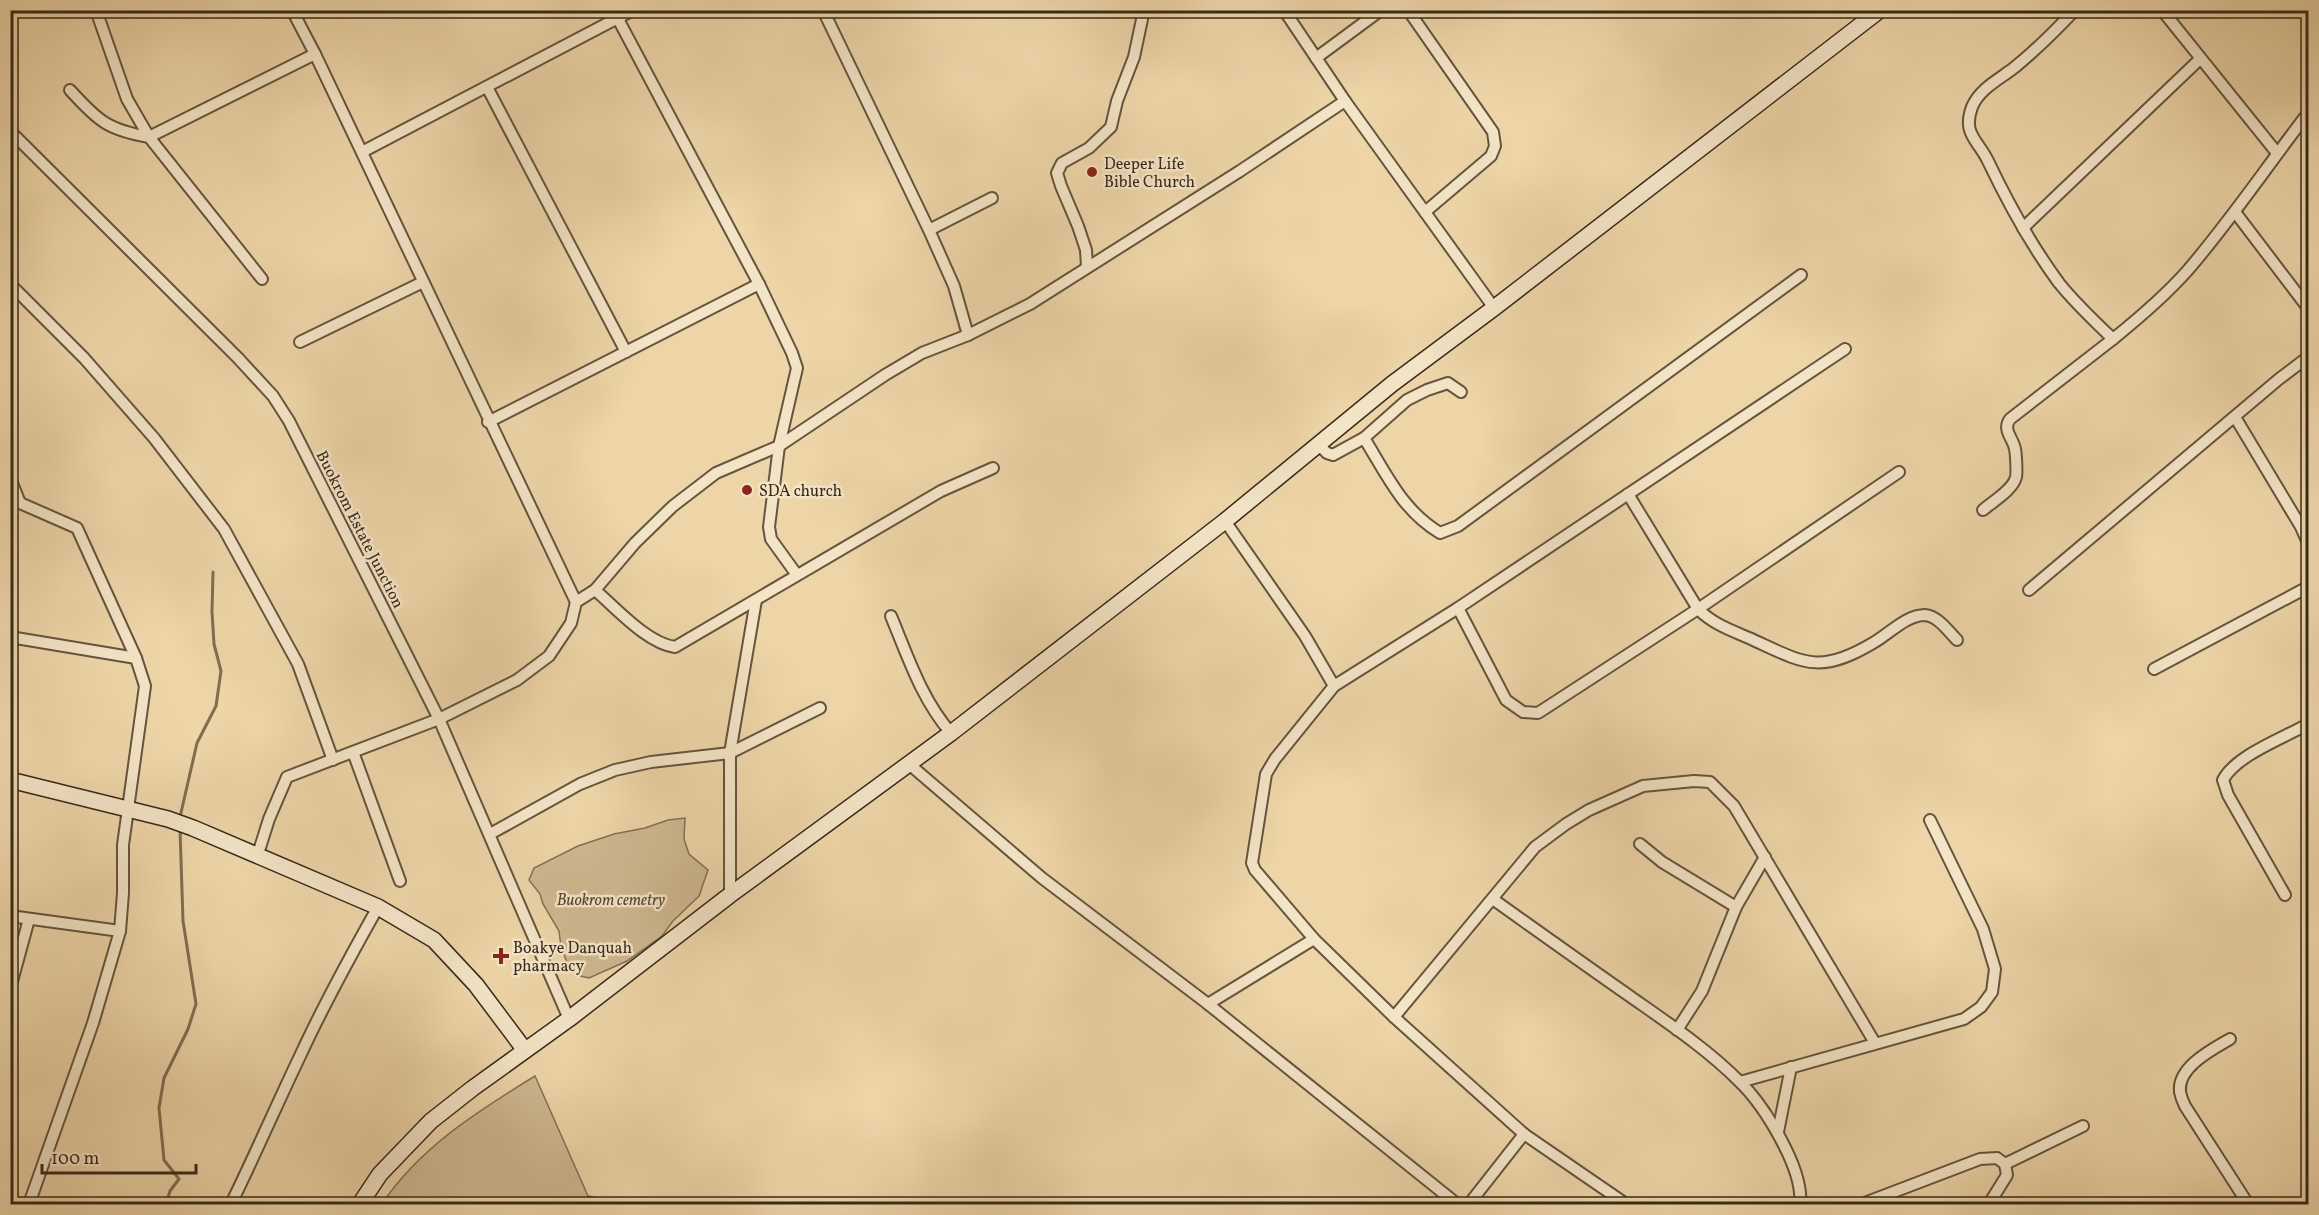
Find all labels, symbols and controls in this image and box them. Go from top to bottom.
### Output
place label: Deeper Life Bible Church [1104,154,1195,194]
marker: Deeper Life Bible Church [1085,165,1099,179]
street label: Buokrom Estate Junction [310,447,409,613]
place label: SDA church [759,481,842,503]
marker: SDA church [740,483,754,497]
park label: Buokrom cemetry [557,890,665,912]
place label: Boakye Danquah pharmacy [513,938,632,978]
marker: Boakye Danquah pharmacy [494,949,508,963]
scale bar [42,1137,196,1175]
text: 100 m [51,1147,100,1172]

